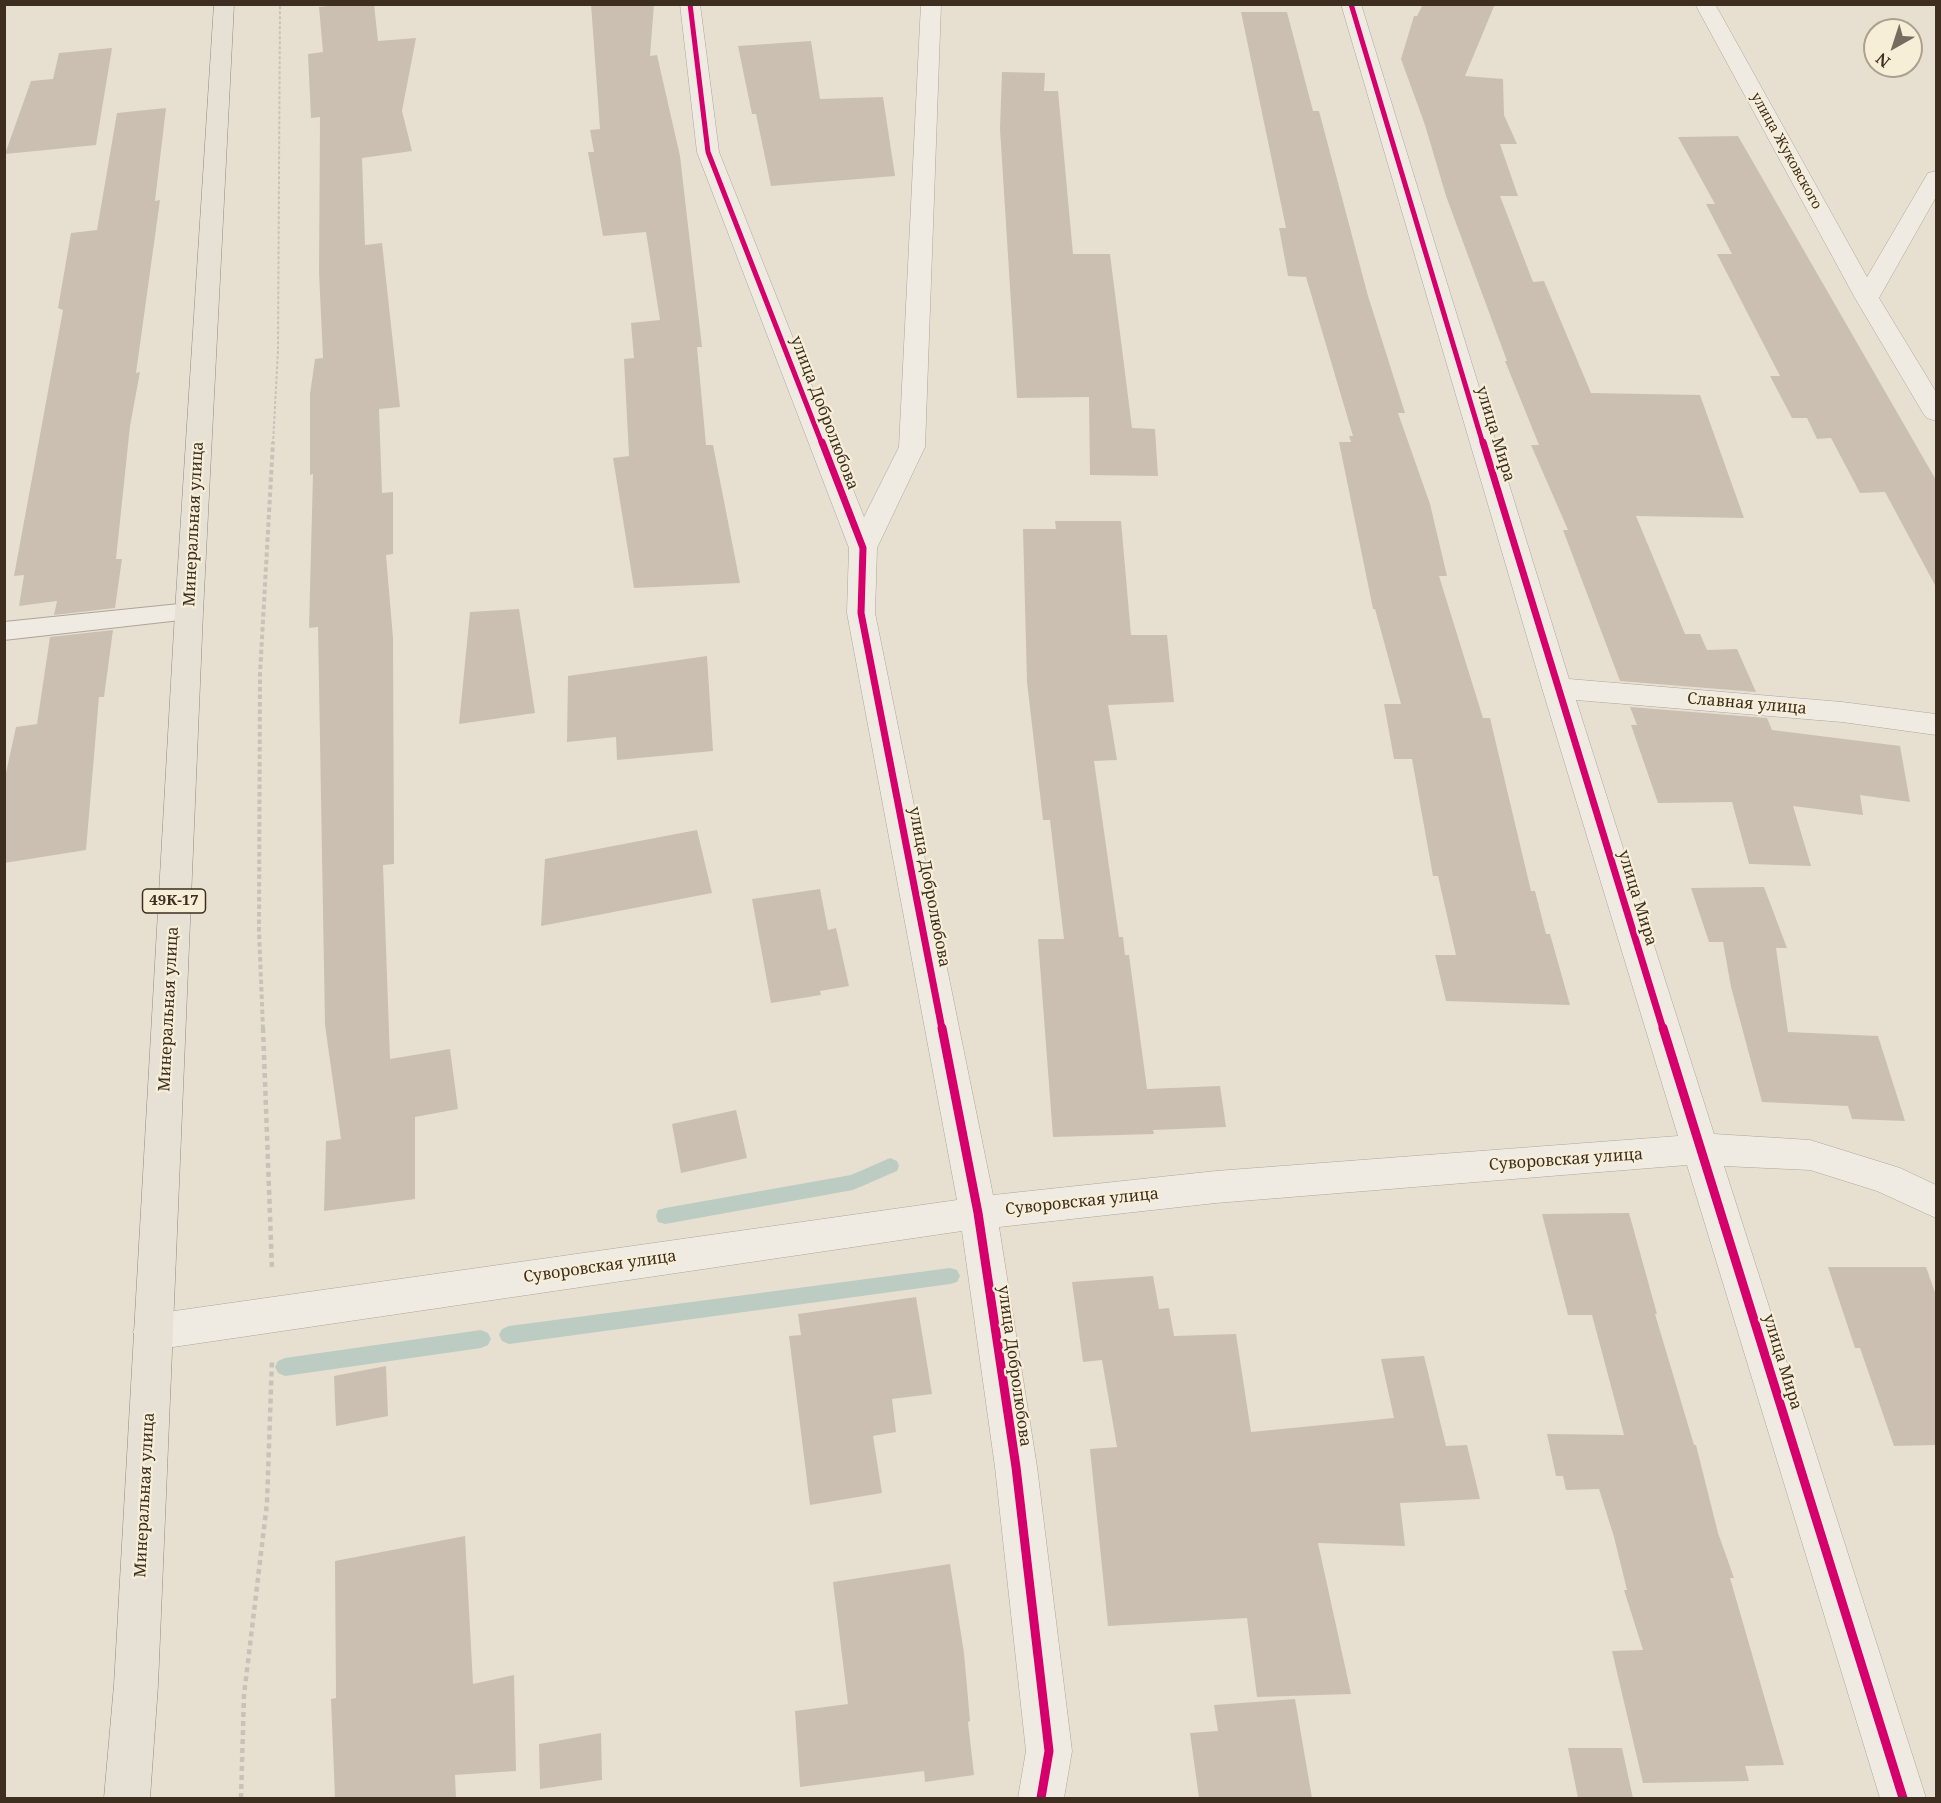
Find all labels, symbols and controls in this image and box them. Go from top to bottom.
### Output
north arrow [1863,18,1923,78]
text: N [1871,48,1895,73]
street label: улица Жуковского [1747,90,1825,212]
street label: улица Добролюбова [786,333,862,493]
street label: улица Мира [1471,384,1519,484]
street label: Минеральная улица [180,441,208,607]
street label: Славная улица [1686,689,1808,719]
street label: улица Добролюбова [904,805,954,969]
street label: улица Мира [1613,848,1661,948]
road number: 49К-17 [142,889,206,913]
street label: Минеральная улица [155,926,183,1092]
street label: Суворовская улица [1488,1145,1644,1175]
street label: Суворовская улица [1004,1184,1160,1220]
street label: Суворовская улица [522,1247,678,1287]
street label: улица Добролюбова [993,1284,1035,1448]
street label: улица Мира [1758,1312,1806,1412]
street label: Минеральная улица [131,1412,159,1578]

